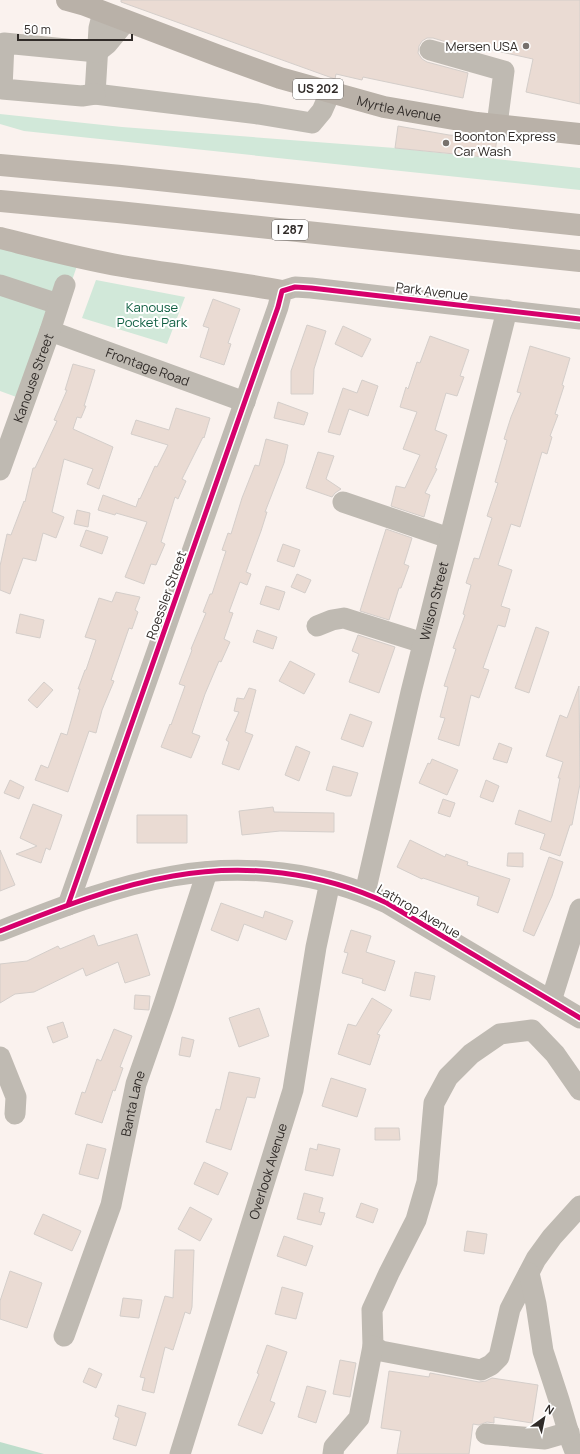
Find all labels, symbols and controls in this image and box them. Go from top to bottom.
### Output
scale bar [18,16,132,42]
text: 50 m [24,21,51,38]
place label: Mersen USA [446,37,518,55]
marker: Mersen USA [521,41,531,51]
road number: US 202 [293,79,343,99]
street label: Myrtle Avenue [355,91,443,126]
place label: Boonton Express Car Wash [454,127,556,160]
marker: Boonton Express Car Wash [441,138,451,148]
road number: I 287 [272,220,308,240]
street label: Park Avenue [395,278,470,304]
park label: Kanouse Pocket Park [117,298,188,331]
street label: Kanouse Street [9,331,57,425]
street label: Frontage Road [103,343,192,390]
street label: Roessler Street [142,548,190,642]
street label: Wilson Street [415,560,452,643]
street label: Lathrop Avenue [374,880,464,942]
street label: Banta Lane [116,1068,149,1138]
street label: Overlook Avenue [244,1120,291,1222]
north arrow [524,1398,564,1438]
text: N [542,1401,557,1418]

